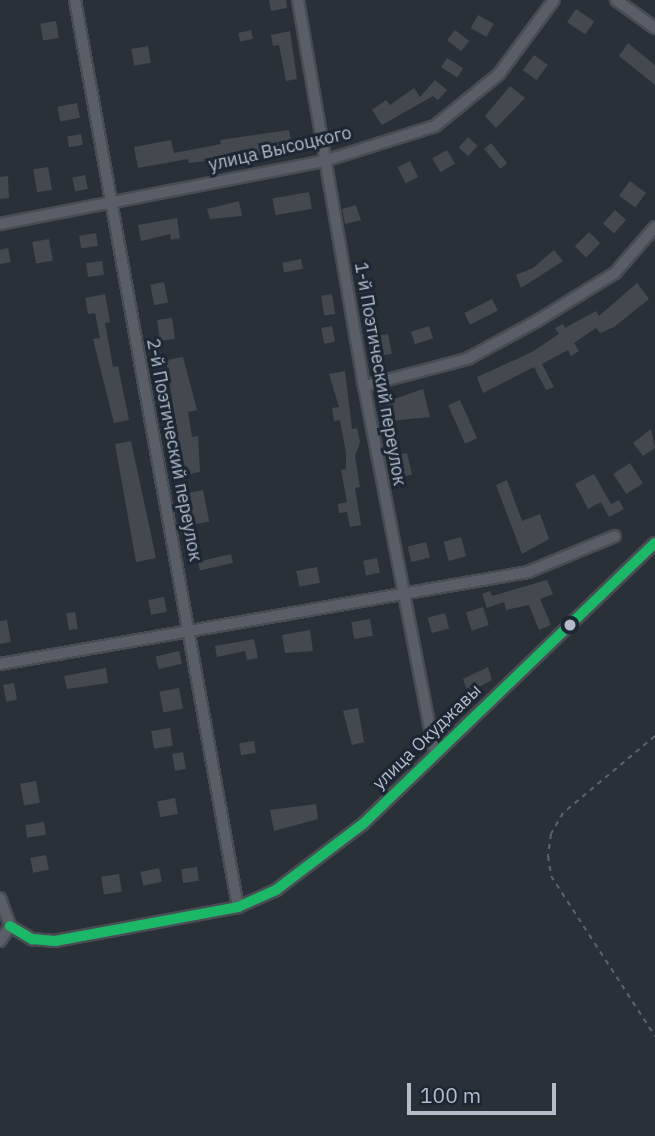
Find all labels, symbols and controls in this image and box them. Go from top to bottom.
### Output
street label: улица Высоцкого [206,122,354,176]
street label: 1-й Поэтический переулок [350,261,410,487]
street label: 2-й Поэтический переулок [142,337,206,563]
unlabelled marker [563,618,577,632]
street label: улица Окуджавы [368,680,486,794]
scale bar [410,1070,559,1114]
text: 100 m [420,1081,481,1109]

